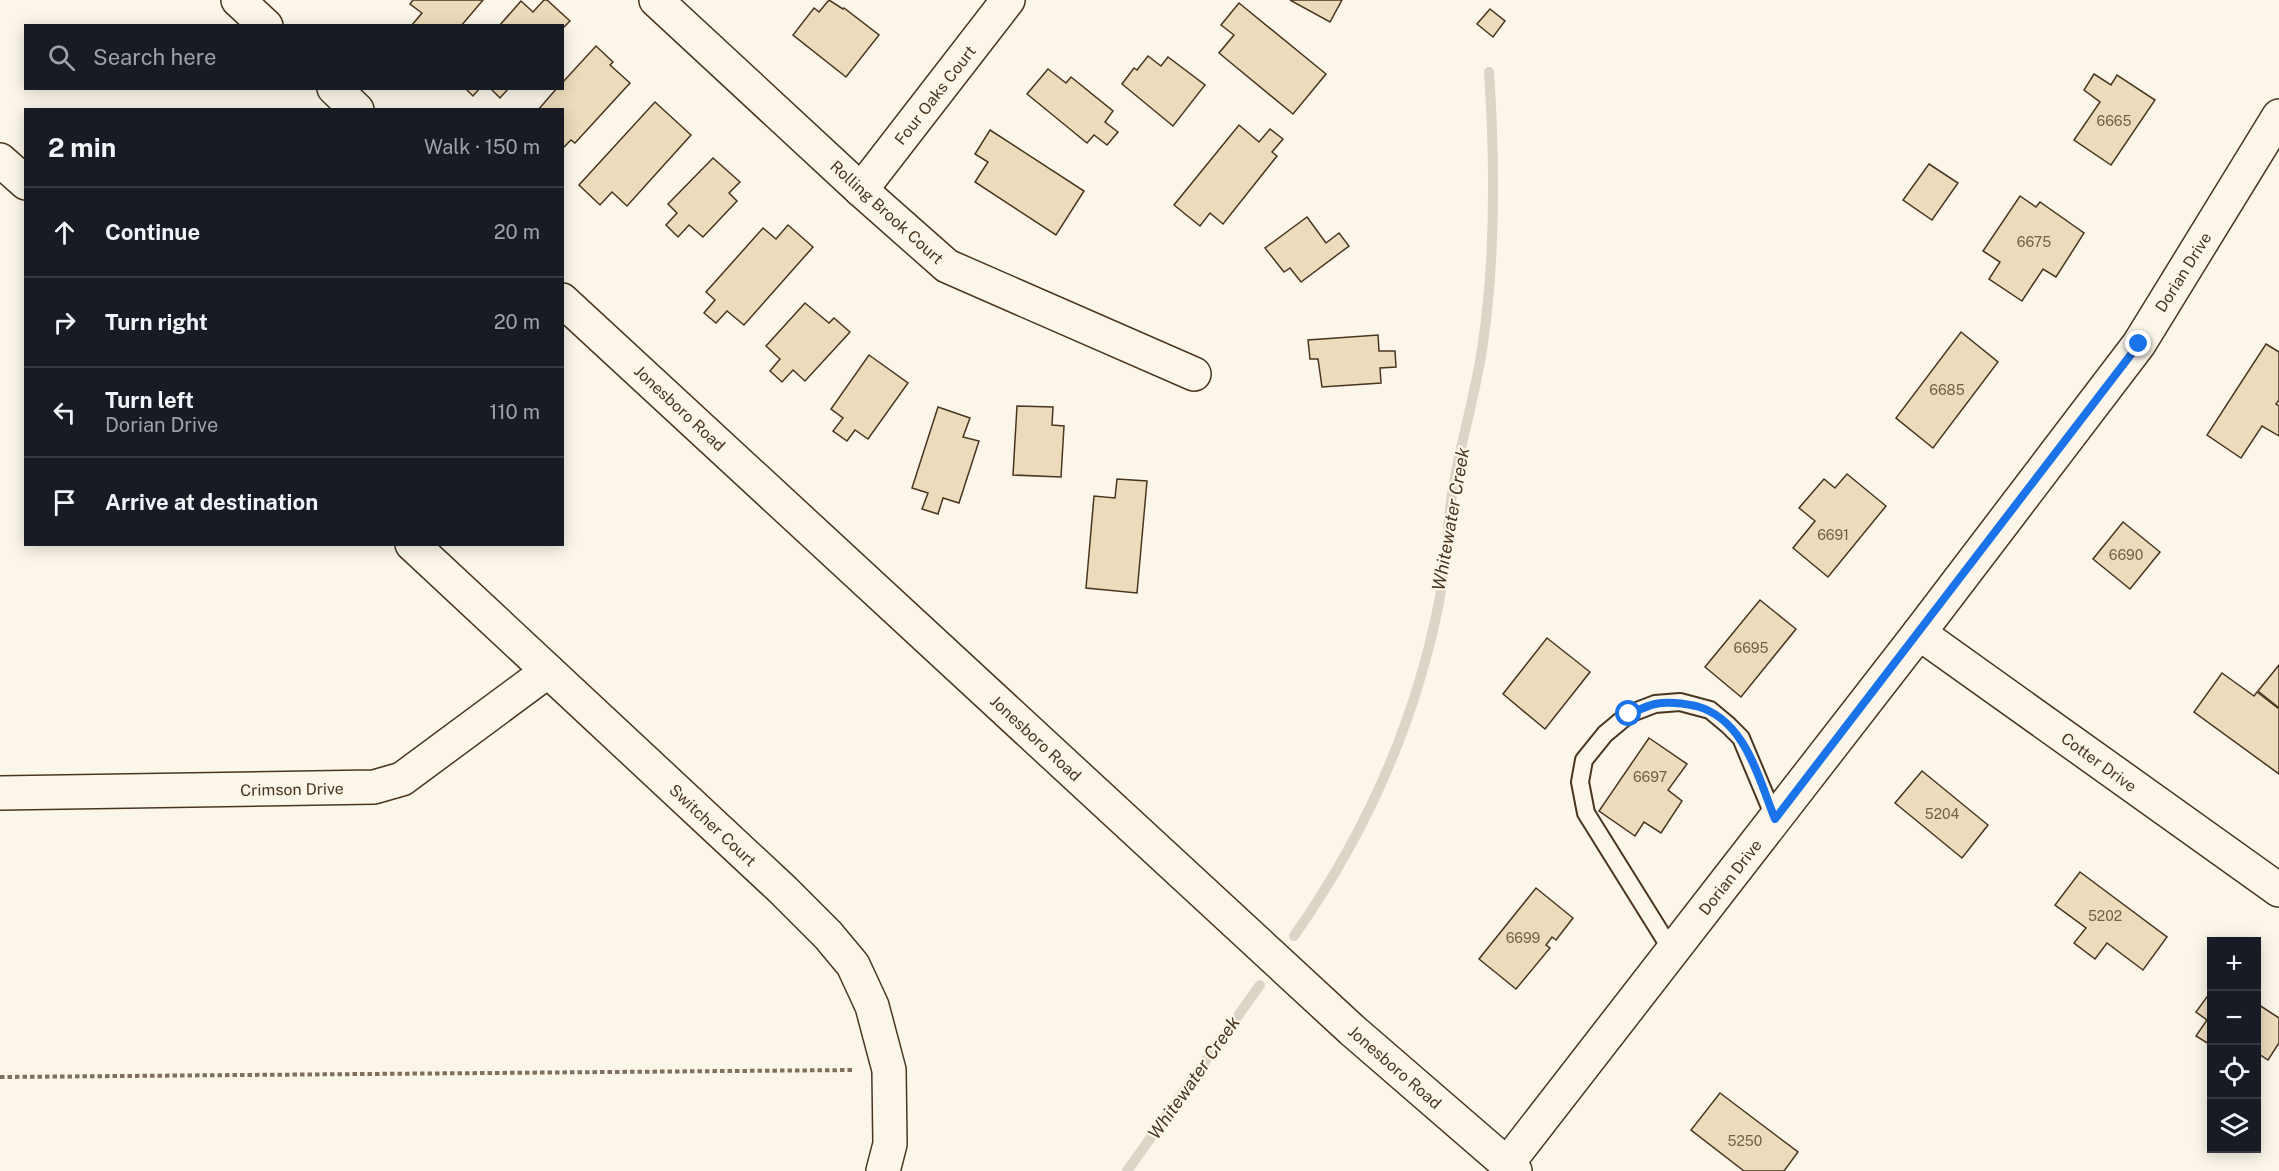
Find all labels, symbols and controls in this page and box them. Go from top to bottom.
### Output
search box [24,24,564,90]
icon: search [45,41,78,74]
street label: Four Oaks Court [891,42,980,149]
text: Search here [93,44,217,70]
house number: 6665 [2097,113,2131,129]
text: 2 min [48,132,116,163]
text: Walk · 150 m [424,135,540,159]
street label: Rolling Brook Court [826,157,947,268]
icon: ahead [48,216,81,249]
text: Continue [105,219,200,245]
text: 20 m [494,220,540,244]
street label: Dorian Drive [2151,229,2215,316]
house number: 6675 [2017,234,2051,250]
icon: right [48,306,81,339]
text: Turn right [105,309,208,335]
text: 20 m [494,310,540,334]
route end [2125,330,2151,356]
street label: Jonesboro Road [630,362,729,455]
house number: 6685 [1929,382,1965,398]
text: Turn left [105,387,194,413]
icon: left [48,396,81,429]
text: 110 m [489,400,540,424]
text: Dorian Drive [105,413,218,437]
water label: Whitewater Creek [1428,445,1473,592]
icon: arrive [48,486,81,519]
text: Arrive at destination [105,489,318,515]
house number: 6691 [1817,527,1849,543]
house number: 6690 [2109,547,2143,563]
house number: 6695 [1734,640,1769,656]
street label: Jonesboro Road [986,692,1085,785]
route start [1615,700,1641,726]
street label: Cotter Drive [2057,729,2140,796]
house number: 6697 [1633,769,1667,785]
street label: Crimson Drive [240,779,344,800]
street label: Switcher Court [665,780,760,870]
house number: 5204 [1925,806,1960,822]
street label: Dorian Drive [1695,836,1766,919]
house number: 5202 [2088,908,2122,924]
house number: 6699 [1506,930,1541,946]
map controls [2207,937,2261,1153]
button: + [2207,937,2261,991]
button: − [2207,991,2261,1045]
water label: Whitewater Creek [1143,1012,1244,1143]
street label: Jonesboro Road [1344,1022,1445,1113]
button: locate [2207,1045,2261,1099]
button: layers [2207,1099,2261,1153]
house number: 5250 [1728,1133,1762,1149]

